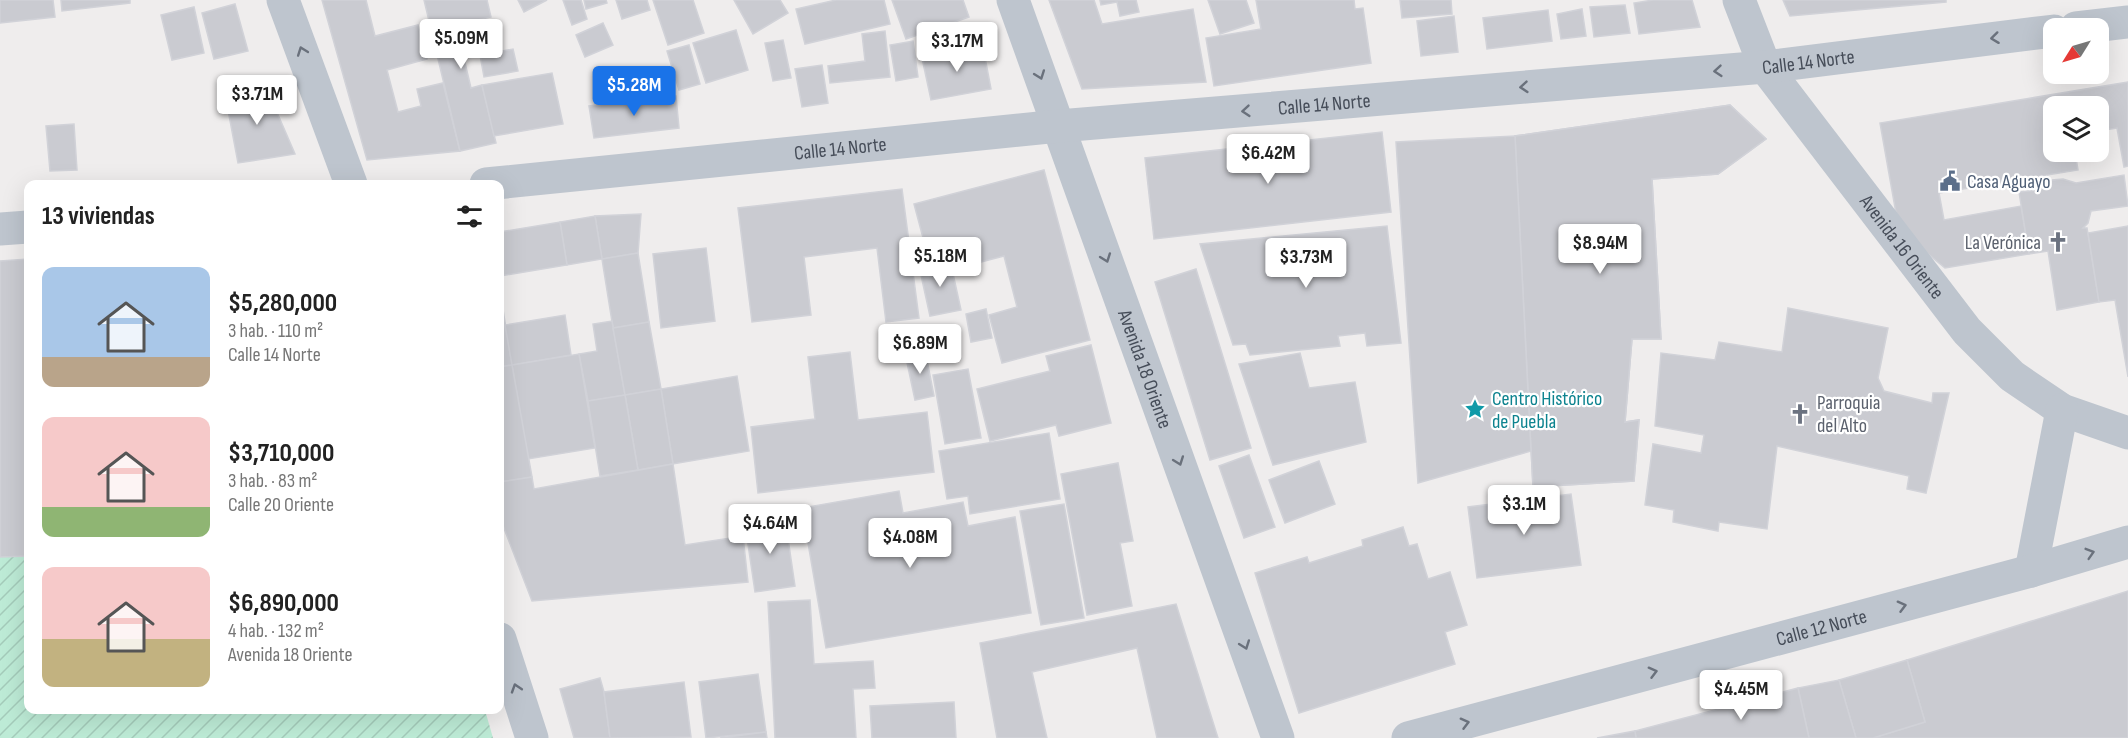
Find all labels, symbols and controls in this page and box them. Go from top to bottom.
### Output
north arrow [2043,18,2109,84]
map controls [2043,18,2109,162]
pin: $5.09M [412,19,510,70]
pin: $3.17M [908,22,1006,73]
text: $5.09M [434,26,488,50]
text: $3.17M [931,29,983,53]
one-way arrow [1991,32,2000,44]
street label: Calle 14 Norte [1761,45,1856,80]
one-way arrow [296,46,309,57]
one-way arrow [1714,64,1723,77]
pin: $5.28M [585,66,683,117]
one-way arrow [1033,69,1045,80]
text: $5.28M [607,73,661,97]
pin: $3.71M [208,75,306,126]
one-way arrow [1519,80,1529,93]
text: $3.71M [231,82,283,106]
street label: Calle 14 Norte [1277,89,1371,121]
button: layers [2043,96,2109,162]
one-way arrow [1241,104,1250,117]
street label: Calle 14 Norte [793,133,888,166]
pin: $6.42M [1219,134,1317,185]
text: $6.42M [1241,141,1295,165]
public building icon: Casa Aguayo [1938,169,1962,193]
place label: Casa Aguayo [1967,170,2051,194]
street label: Avenida 16 Oriente [1854,190,1949,304]
icon: filters [453,200,486,233]
text: 13 viviendas [42,201,155,232]
pin: $8.94M [1551,224,1649,275]
church icon: La Verónica [2046,230,2070,254]
text: $8.94M [1572,231,1628,255]
place label: La Verónica [1965,231,2041,255]
pin: $5.18M [891,237,989,288]
pin: $3.73M [1257,238,1355,289]
text: $5.18M [913,244,967,268]
text: $3.73M [1279,245,1333,269]
one-way arrow [1099,252,1112,263]
text: $5,280,000 [228,288,337,319]
icon: home [90,291,162,363]
street label: Avenida 18 Oriente [1112,306,1177,432]
text: 3 hab. · 110 m² [228,319,323,343]
pin: $6.89M [871,324,969,375]
text: $6.89M [892,331,948,355]
text: Calle 14 Norte [228,343,321,367]
place label: Centro Histórico de Puebla [1492,387,1602,434]
place label: Parroquia del Alto [1817,391,1880,438]
place icon: Centro Histórico de Puebla [1463,397,1487,421]
church icon: Parroquia del Alto [1788,402,1812,426]
text: $3,710,000 [228,438,334,469]
icon: home [90,441,162,513]
one-way arrow [1172,455,1184,466]
text: 3 hab. · 83 m² [228,469,317,493]
pin: $3.1M [1482,485,1566,536]
text: $3.1M [1502,492,1546,516]
text: Calle 20 Oriente [228,493,334,517]
pin: $4.64M [721,504,819,555]
text: $4.64M [742,511,798,535]
pin: $4.08M [861,518,959,569]
text: $4.08M [882,525,938,549]
one-way arrow [2084,548,2095,560]
text: $6,890,000 [228,588,339,619]
icon: home [90,591,162,663]
one-way arrow [1897,600,1907,613]
street label: Calle 12 Norte [1774,605,1870,652]
text: 4 hab. · 132 m² [228,619,324,643]
one-way arrow [1237,639,1250,650]
text: Avenida 18 Oriente [228,643,352,667]
one-way arrow [1648,667,1658,680]
pin: $4.45M [1692,670,1790,721]
text: $4.45M [1714,677,1768,701]
one-way arrow [510,683,523,694]
one-way arrow [1459,718,1470,730]

